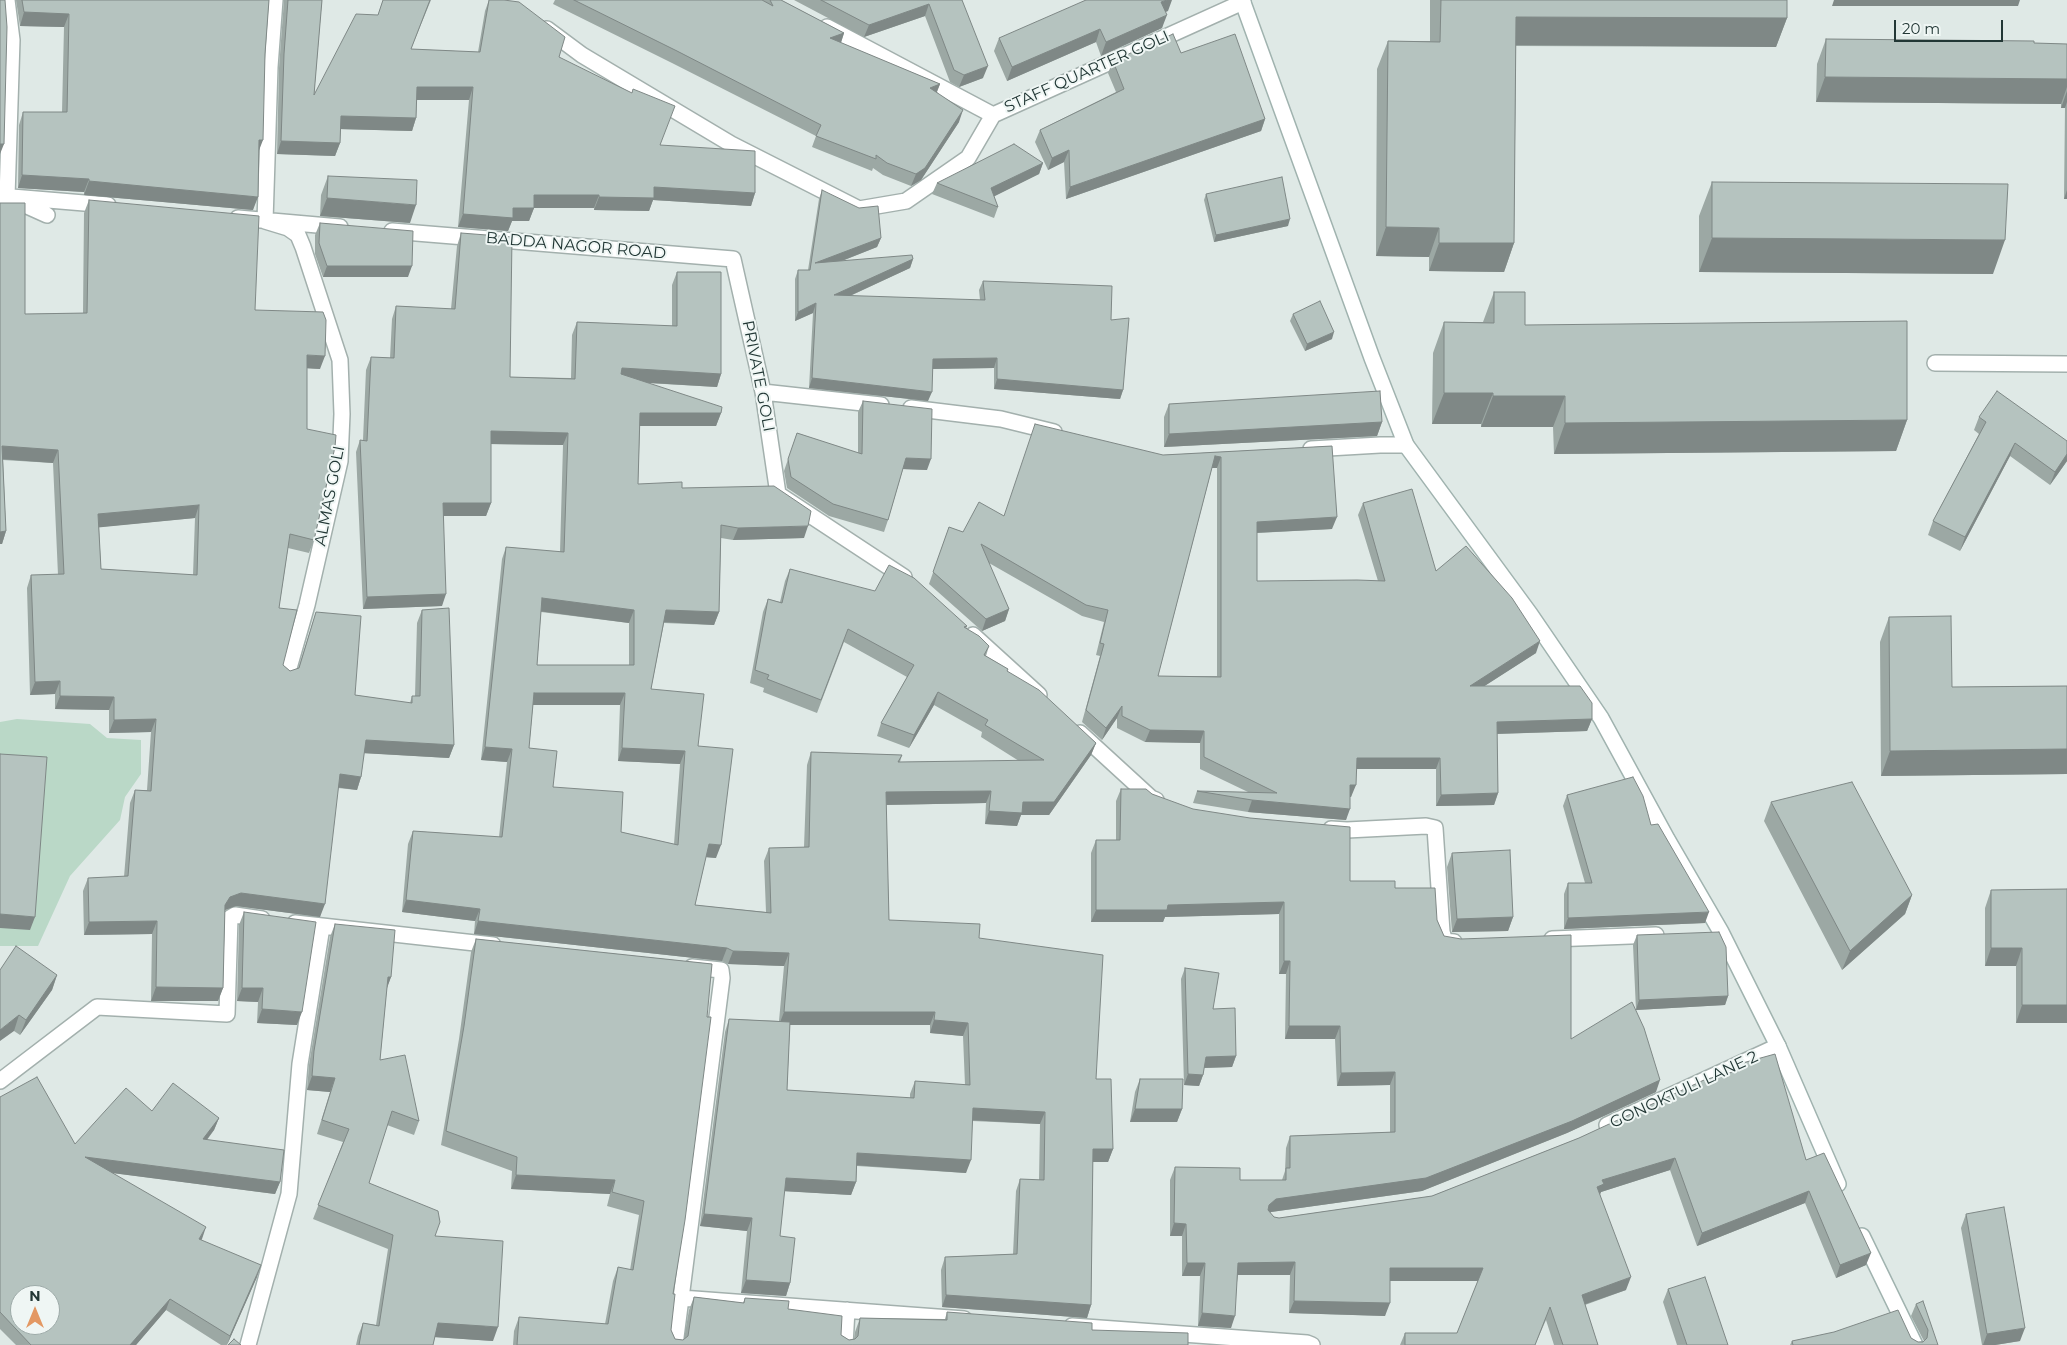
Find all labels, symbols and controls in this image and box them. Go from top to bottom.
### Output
scale bar [1897,10,2006,42]
text: 20 m [1902,19,1940,38]
street label: STAFF QUARTER GOLI [1001,27,1173,117]
street label: BADDA NAGOR ROAD [485,229,667,263]
street label: PRIVATE GOLI [738,319,778,433]
street label: ALMAS GOLI [311,444,349,548]
street label: GONOKTULI LANE 2 [1607,1047,1761,1133]
north arrow [10,1285,60,1335]
text: N [29,1287,41,1305]

